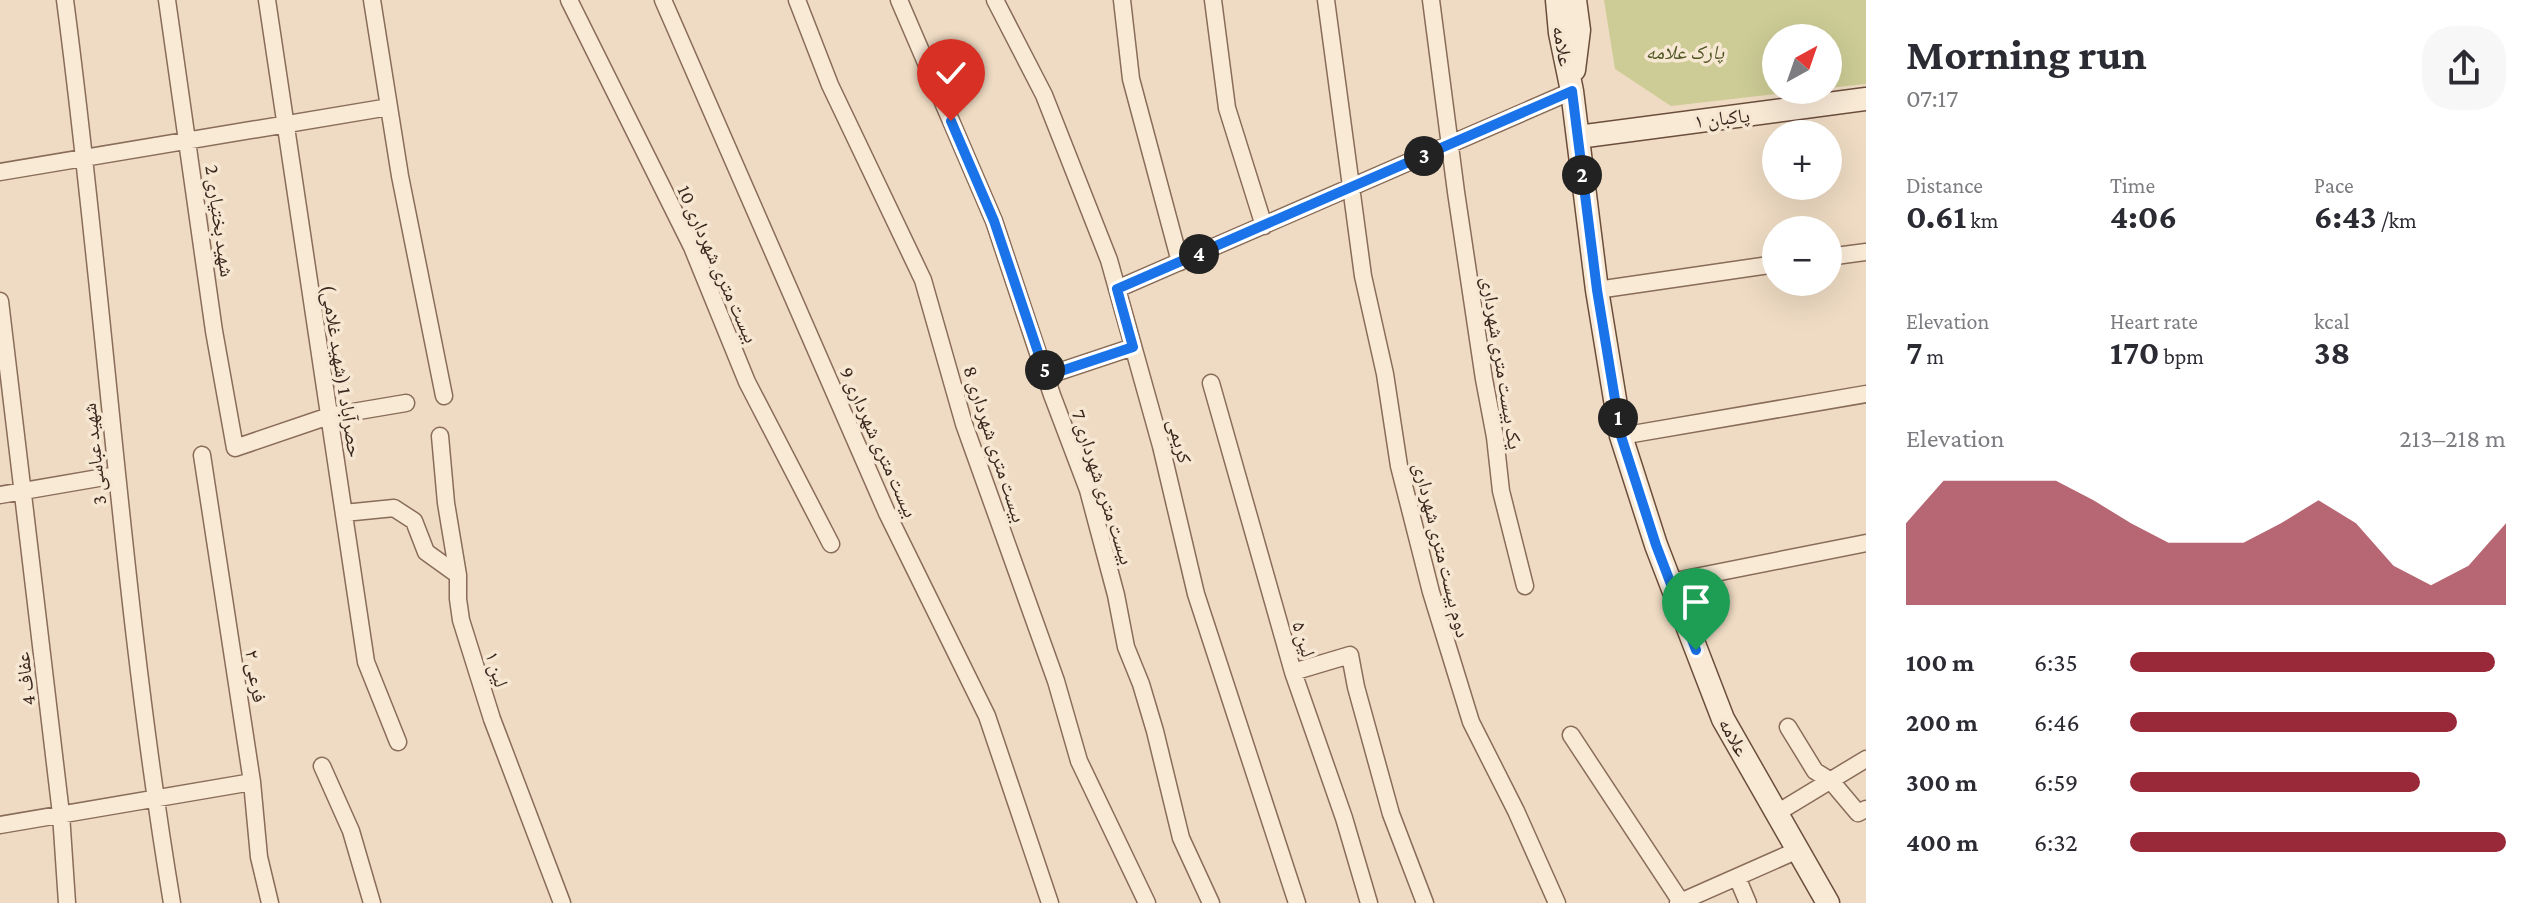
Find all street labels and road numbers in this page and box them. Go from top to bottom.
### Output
street label: علامه [1549,24,1577,68]
street label: پاکبان ۱ [1693,104,1751,133]
street label: شهید بختیاری 2 [200,164,239,279]
street label: بیست متری شهرداری 10 [672,182,763,347]
street label: یک بیست متری شهرداری [1476,275,1527,451]
street label: حصرآباد 1 (شهید غلامی) [316,283,367,459]
street label: بیست متری شهرداری 9 [835,363,922,521]
street label: بیست متری شهرداری 8 [958,363,1031,525]
street label: شهید عباسی 3 [78,402,111,506]
street label: بیست متری شهرداری 7 [1067,407,1138,568]
street label: کریمی [1163,416,1196,466]
street label: دوم بیست متری شهرداری [1407,460,1474,641]
street label: لین ۵ [1287,619,1320,660]
street label: ۲ فرعی [240,648,271,704]
street label: لین ۱ [480,649,513,690]
street label: عفاف 4 [11,651,39,707]
street label: علامه [1715,714,1753,760]

